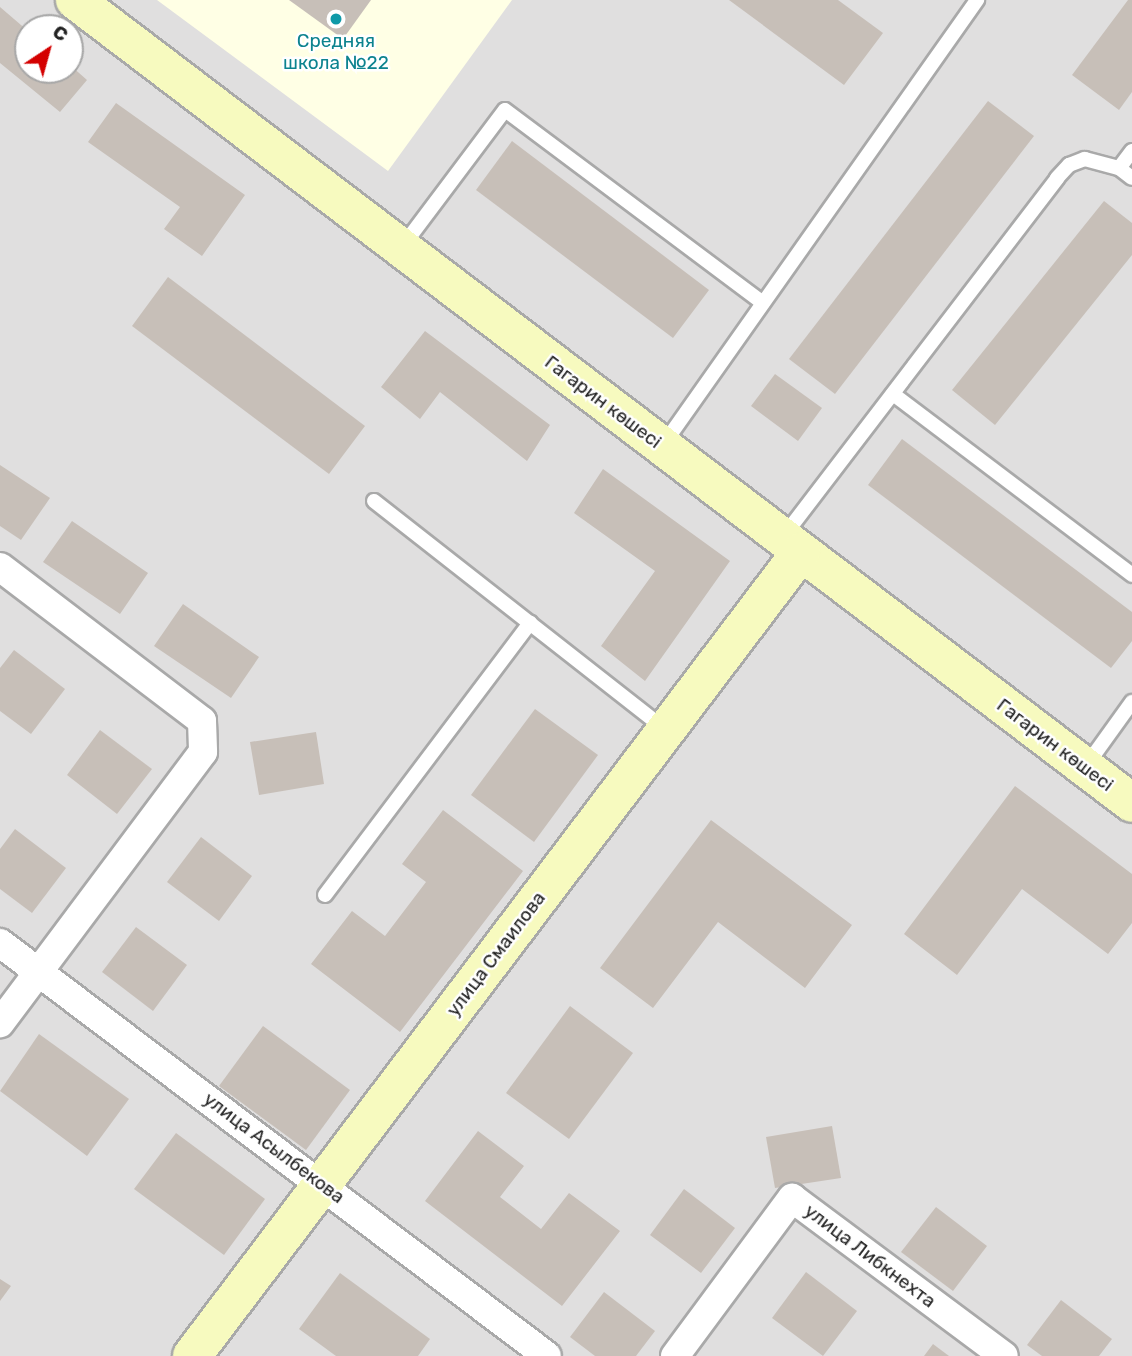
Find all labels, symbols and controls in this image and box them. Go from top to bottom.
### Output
marker: Средняя школа №22 [328,11,344,27]
north arrow [14,14,84,84]
text: С [48,20,73,46]
place label: Средняя школа №22 [283,30,389,74]
street label: Гагарин көшесі [540,351,666,453]
street label: Гагарин көшесі [992,694,1118,796]
street label: улица Смаилова [442,887,550,1021]
street label: улица Асылбекова [199,1088,349,1208]
street label: улица Либкнехта [800,1199,940,1313]

